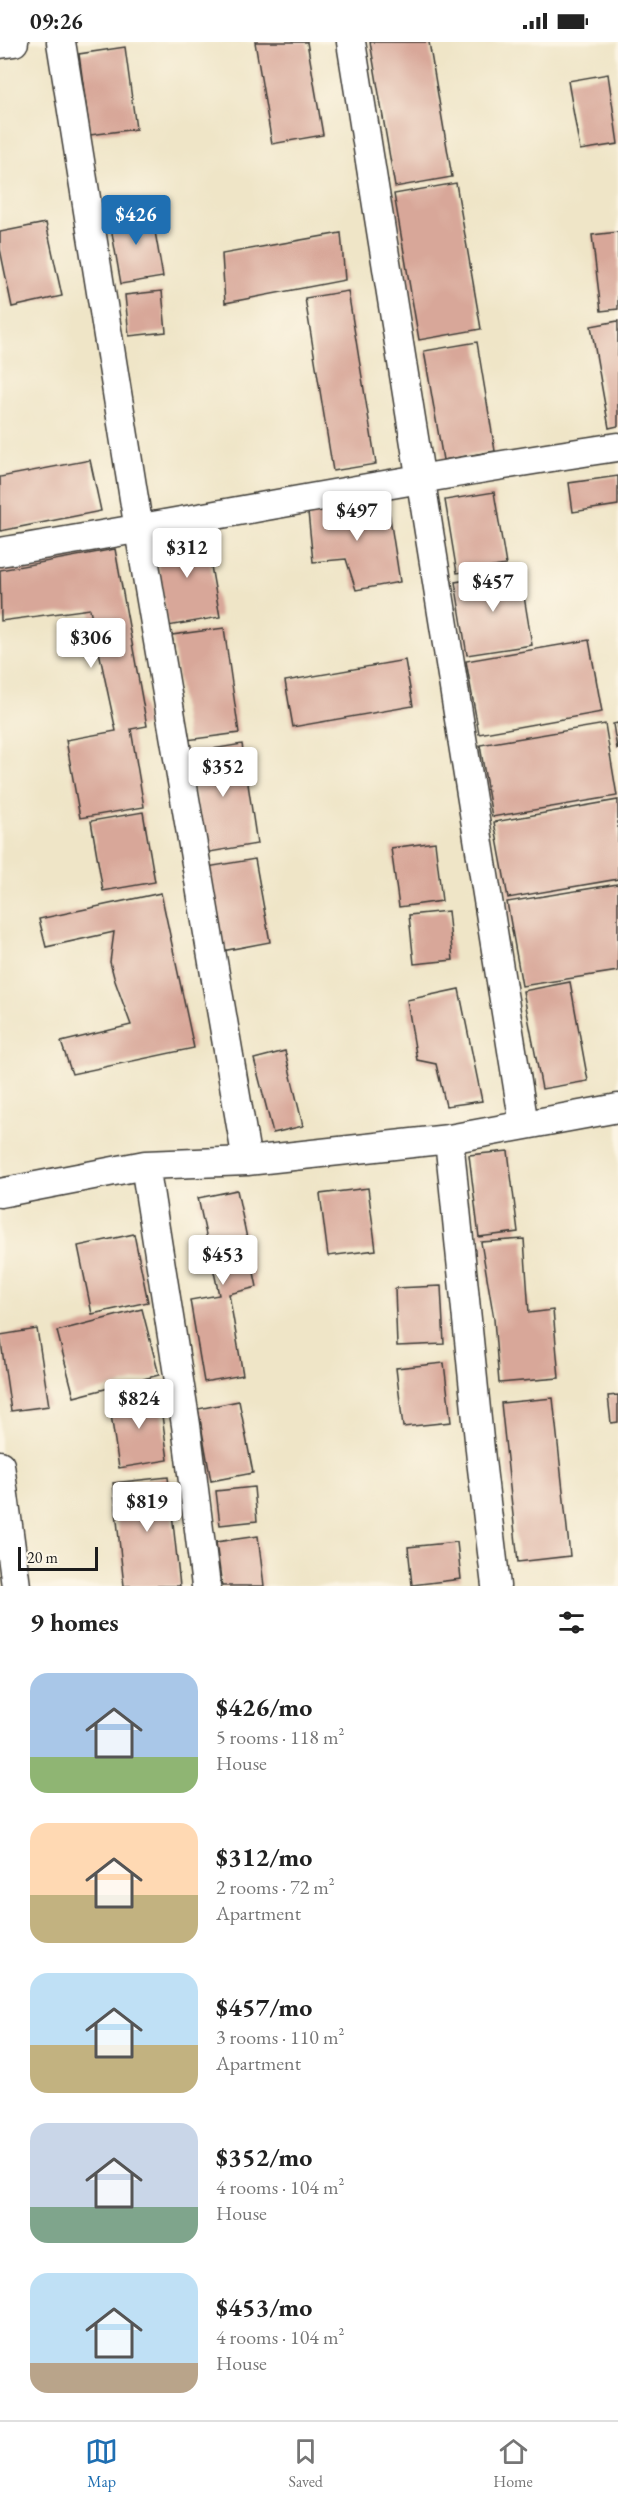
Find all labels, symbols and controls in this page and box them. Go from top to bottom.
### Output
text: 09:26 [30,7,83,36]
pin: $426 [100,195,172,246]
text: $426 [116,201,156,227]
pin: $497 [321,491,393,542]
text: $497 [337,497,377,523]
pin: $312 [151,528,223,579]
text: $312 [167,534,207,560]
pin: $457 [457,562,529,613]
text: $457 [473,568,513,594]
pin: $306 [55,618,127,669]
text: $306 [71,624,111,650]
pin: $352 [187,747,259,798]
text: $352 [203,753,243,779]
pin: $453 [187,1235,259,1286]
text: $453 [203,1241,243,1267]
pin: $824 [103,1379,175,1430]
text: $824 [119,1385,159,1411]
pin: $819 [111,1482,183,1533]
text: $819 [127,1488,167,1514]
scale bar [18,1544,98,1572]
text: 20 m [27,1547,58,1568]
text: 9 homes [30,1605,119,1639]
icon: filters [555,1606,588,1639]
text: $426/mo [216,1690,312,1724]
icon: home [78,1697,150,1769]
text: 5 rooms · 118 m² [216,1724,344,1750]
text: House [216,1750,267,1776]
text: $312/mo [216,1840,312,1874]
icon: home [78,1847,150,1919]
text: 2 rooms · 72 m² [216,1874,335,1900]
text: Apartment [216,1900,301,1926]
text: $457/mo [216,1990,312,2024]
icon: home [78,1997,150,2069]
text: 3 rooms · 110 m² [216,2024,344,2050]
text: Apartment [216,2050,301,2076]
text: $352/mo [216,2140,312,2174]
icon: home [78,2147,150,2219]
text: 4 rooms · 104 m² [216,2174,344,2200]
text: House [216,2200,267,2226]
text: $453/mo [216,2290,312,2324]
icon: home [78,2297,150,2369]
text: 4 rooms · 104 m² [216,2324,344,2350]
text: House [216,2350,267,2376]
tab: Map [85,2435,118,2492]
tab: Saved [289,2435,323,2492]
tab: Home [493,2435,533,2492]

